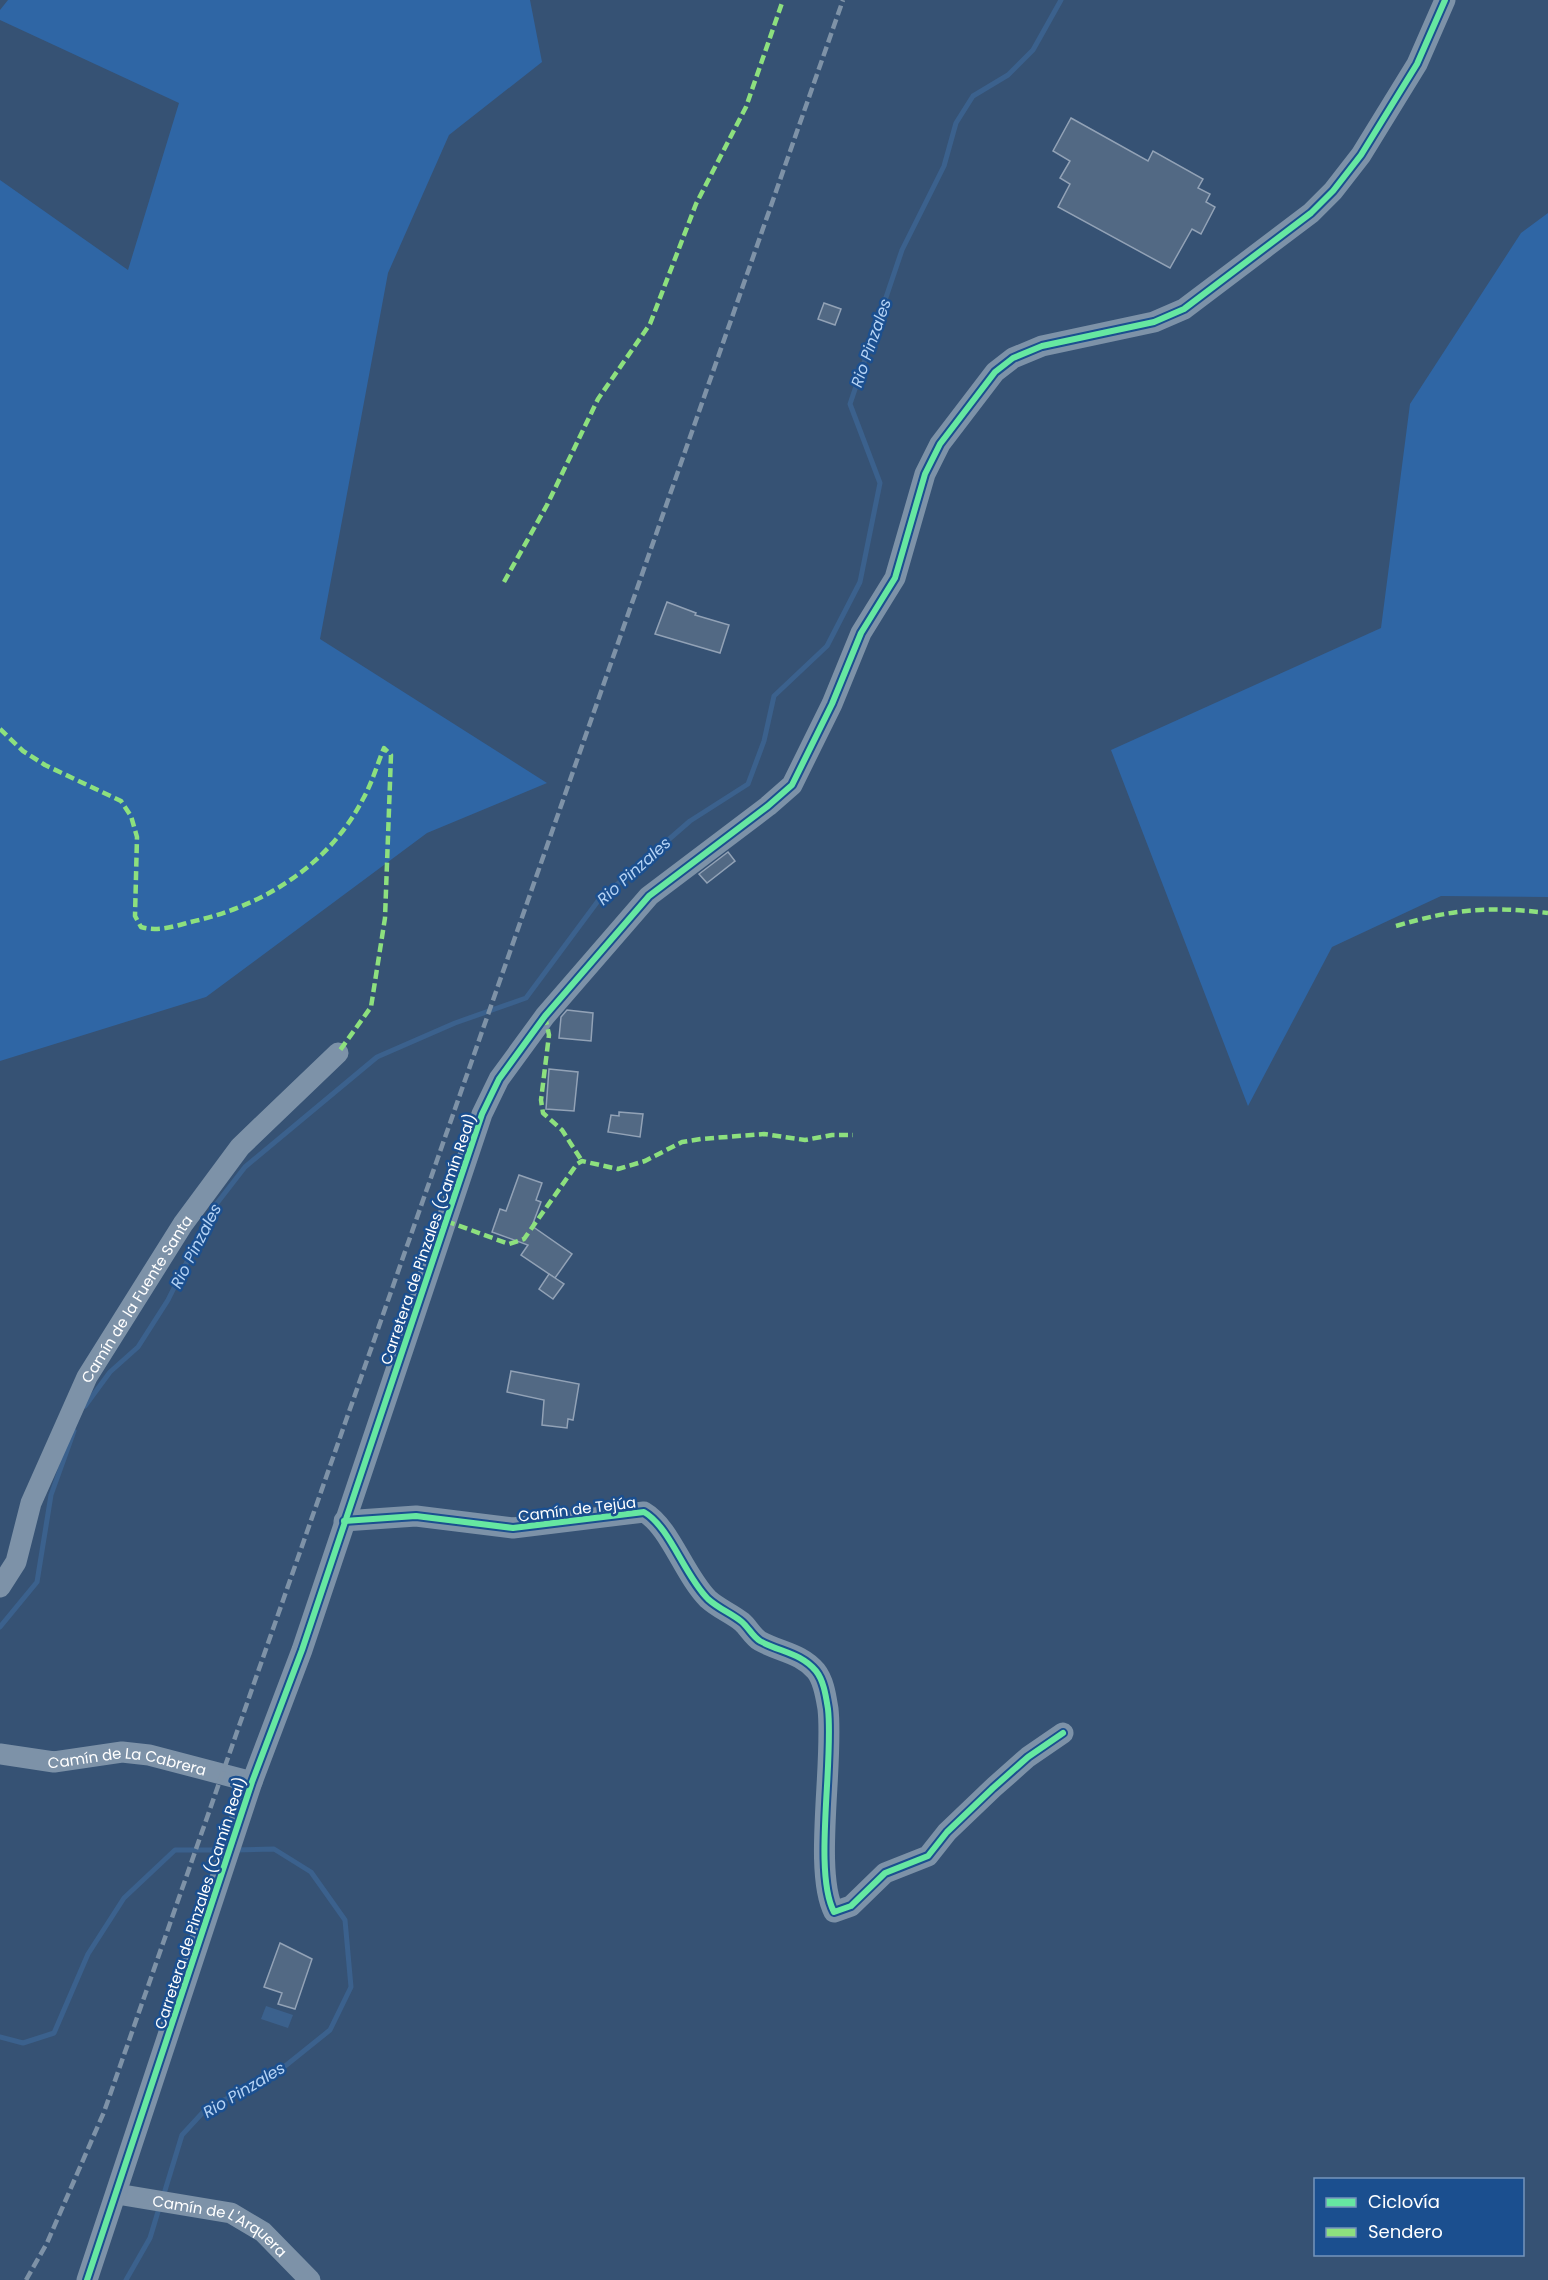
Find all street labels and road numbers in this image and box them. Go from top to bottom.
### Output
street label: Carretera de Pinzales (Camín Real) [375,1111,481,1367]
street label: Camín de la Fuente Santa [76,1210,197,1387]
street label: Camín de Tejúa [517,1491,637,1527]
street label: Camín de La Cabrera [46,1741,209,1780]
street label: Carretera de Pinzales (Camín Real) [149,1774,251,2032]
street label: Camín de L'Arquera [151,2190,292,2261]

